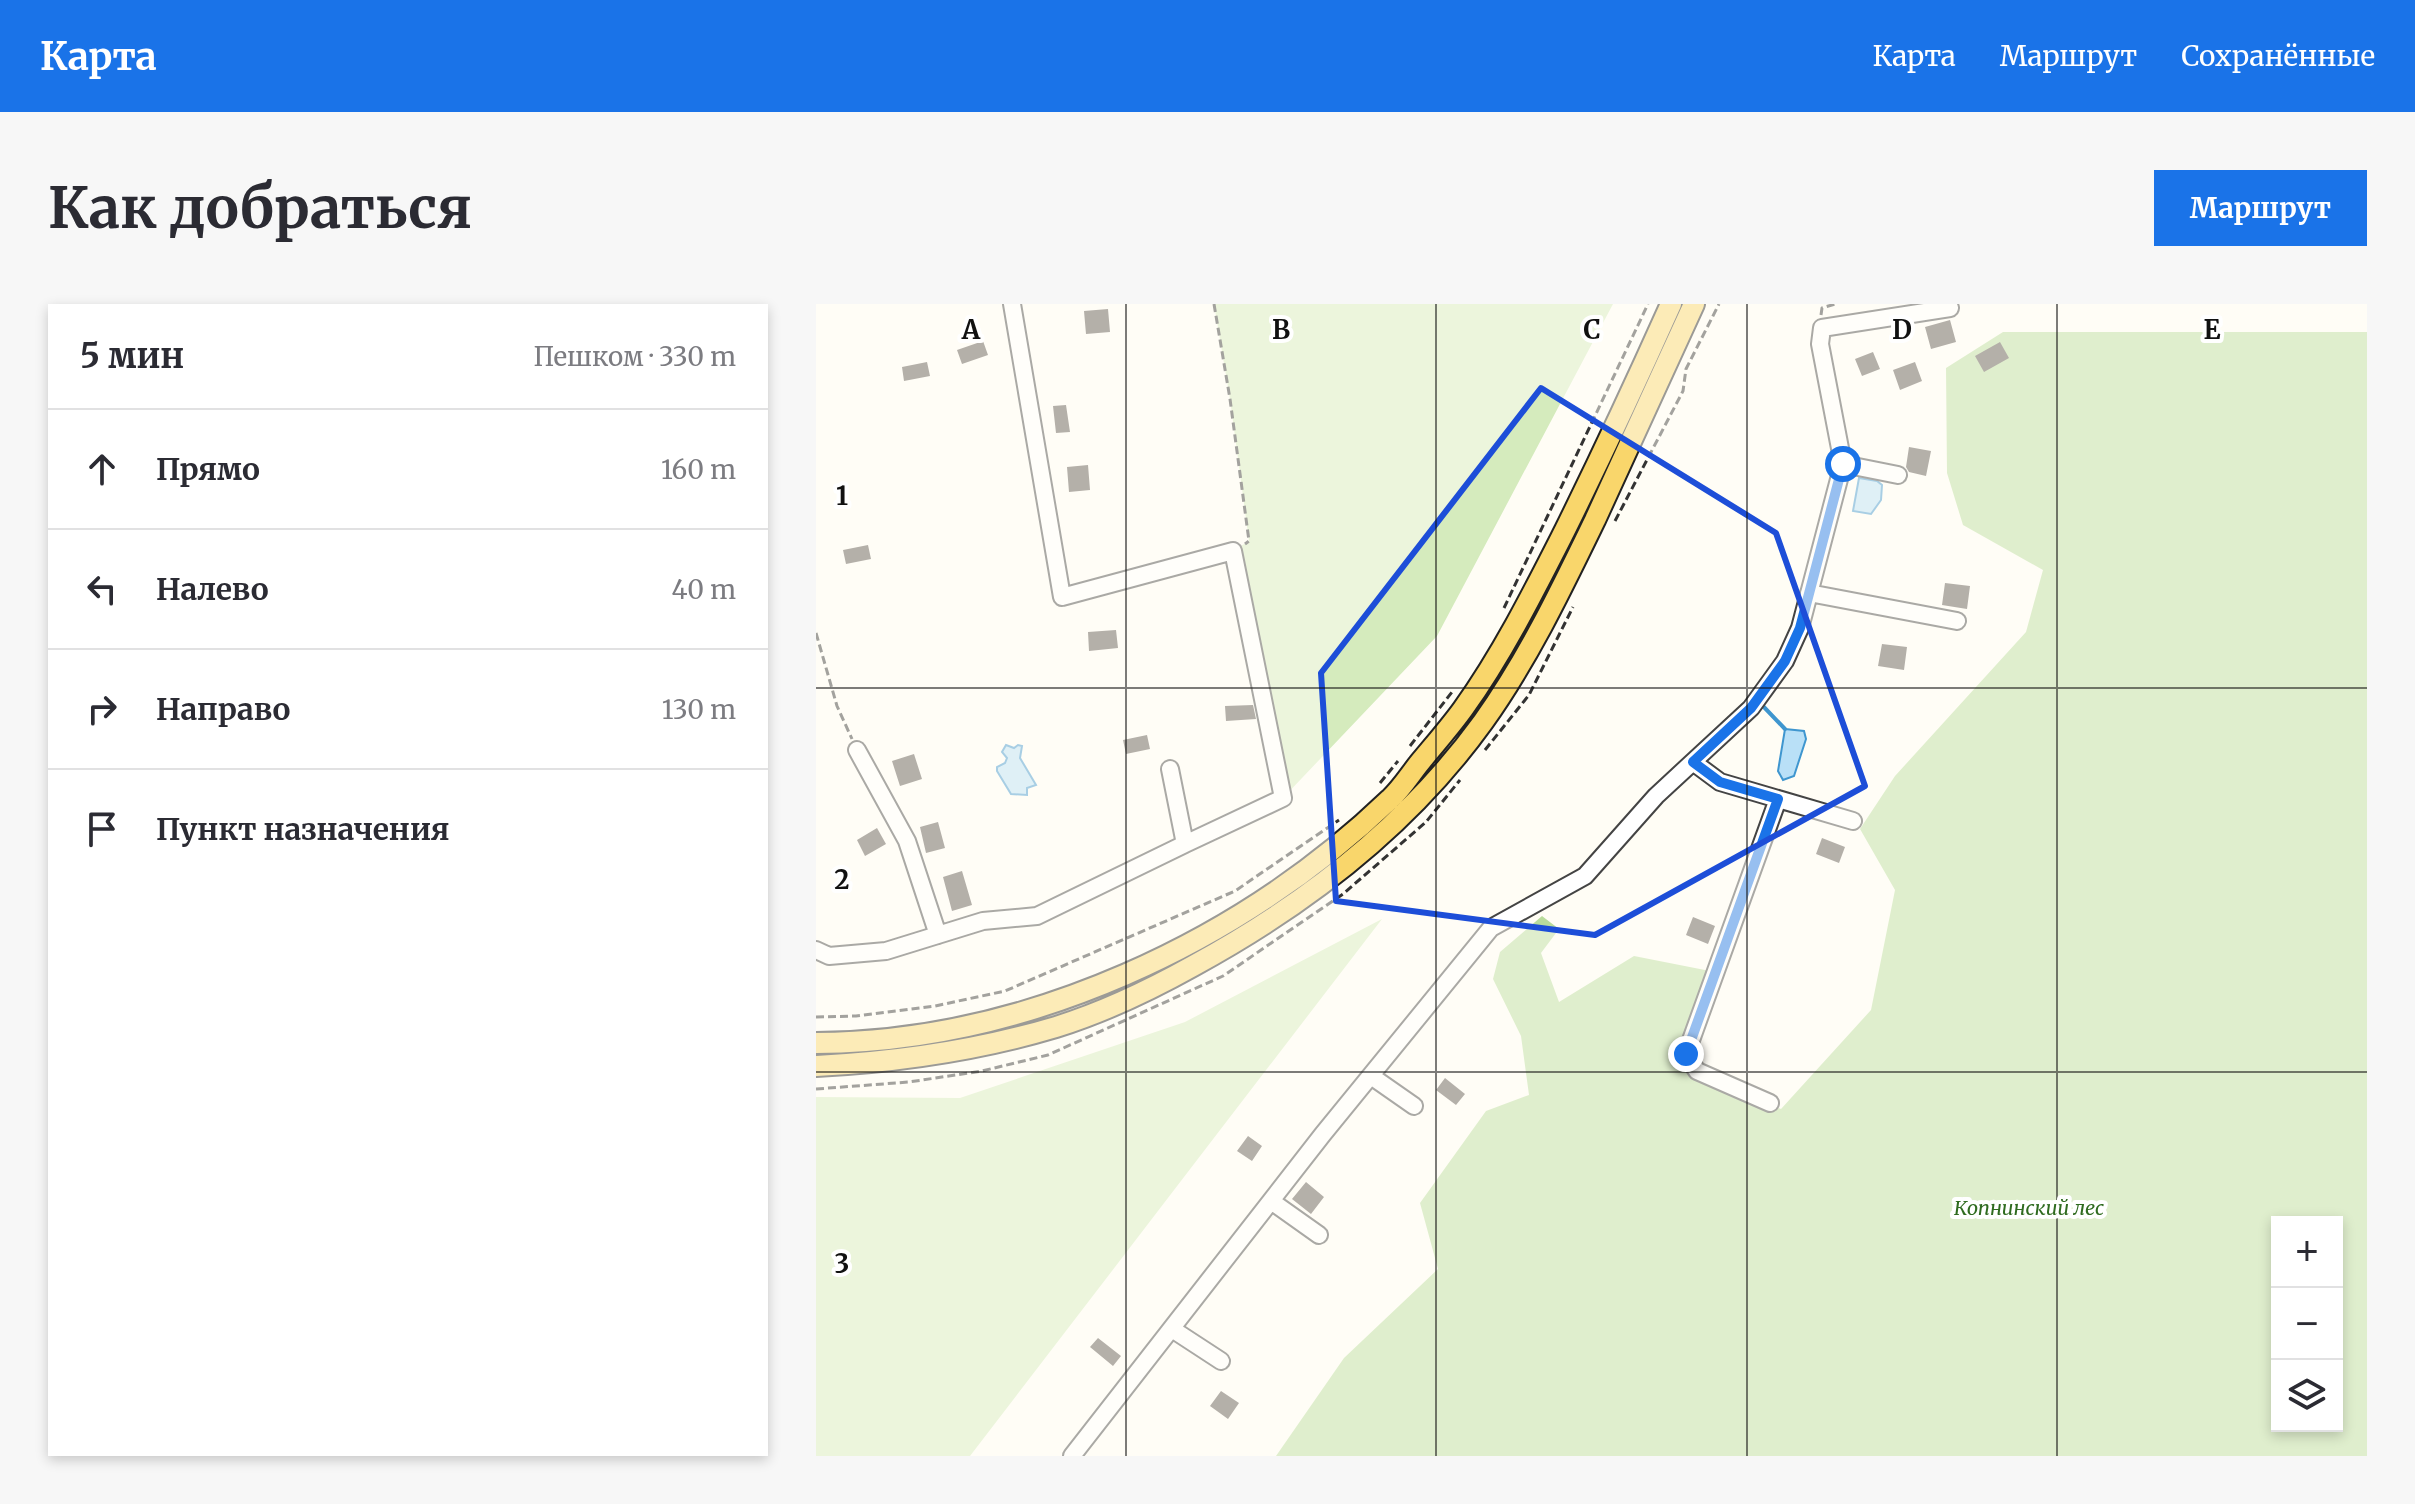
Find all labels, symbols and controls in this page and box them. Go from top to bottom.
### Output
text: Карта [40,33,157,80]
text: Карта [1872,38,1956,74]
text: Маршрут [2000,38,2137,74]
text: Сохранённые [2181,38,2375,74]
button: Маршрут [2154,170,2367,246]
text: Как добраться [48,173,472,243]
text: A [961,313,981,346]
text: B [1272,313,1290,346]
text: C [1583,313,1601,346]
text: D [1892,313,1912,346]
text: E [2204,313,2221,346]
text: 5 мин [80,335,184,377]
text: Пешком · 330 m [533,340,736,373]
route start [1825,446,1861,482]
icon: ahead [80,447,124,491]
text: Прямо [156,450,260,488]
text: 160 m [661,453,736,486]
text: 1 [836,479,848,512]
icon: left [80,567,124,611]
text: Налево [156,570,269,608]
text: 40 m [672,573,736,606]
icon: right [80,687,124,731]
text: Направо [156,690,290,728]
text: 130 m [662,693,736,726]
icon: arrive [80,807,124,851]
text: Пункт назначения [156,810,450,848]
text: 2 [834,863,850,896]
route end [1668,1036,1704,1072]
park label: Копнинский лес [1954,1195,2104,1220]
map controls [2271,1216,2343,1432]
button: + [2271,1216,2343,1288]
text: 3 [835,1247,849,1280]
button: − [2271,1288,2343,1360]
button: layers [2271,1360,2343,1432]

